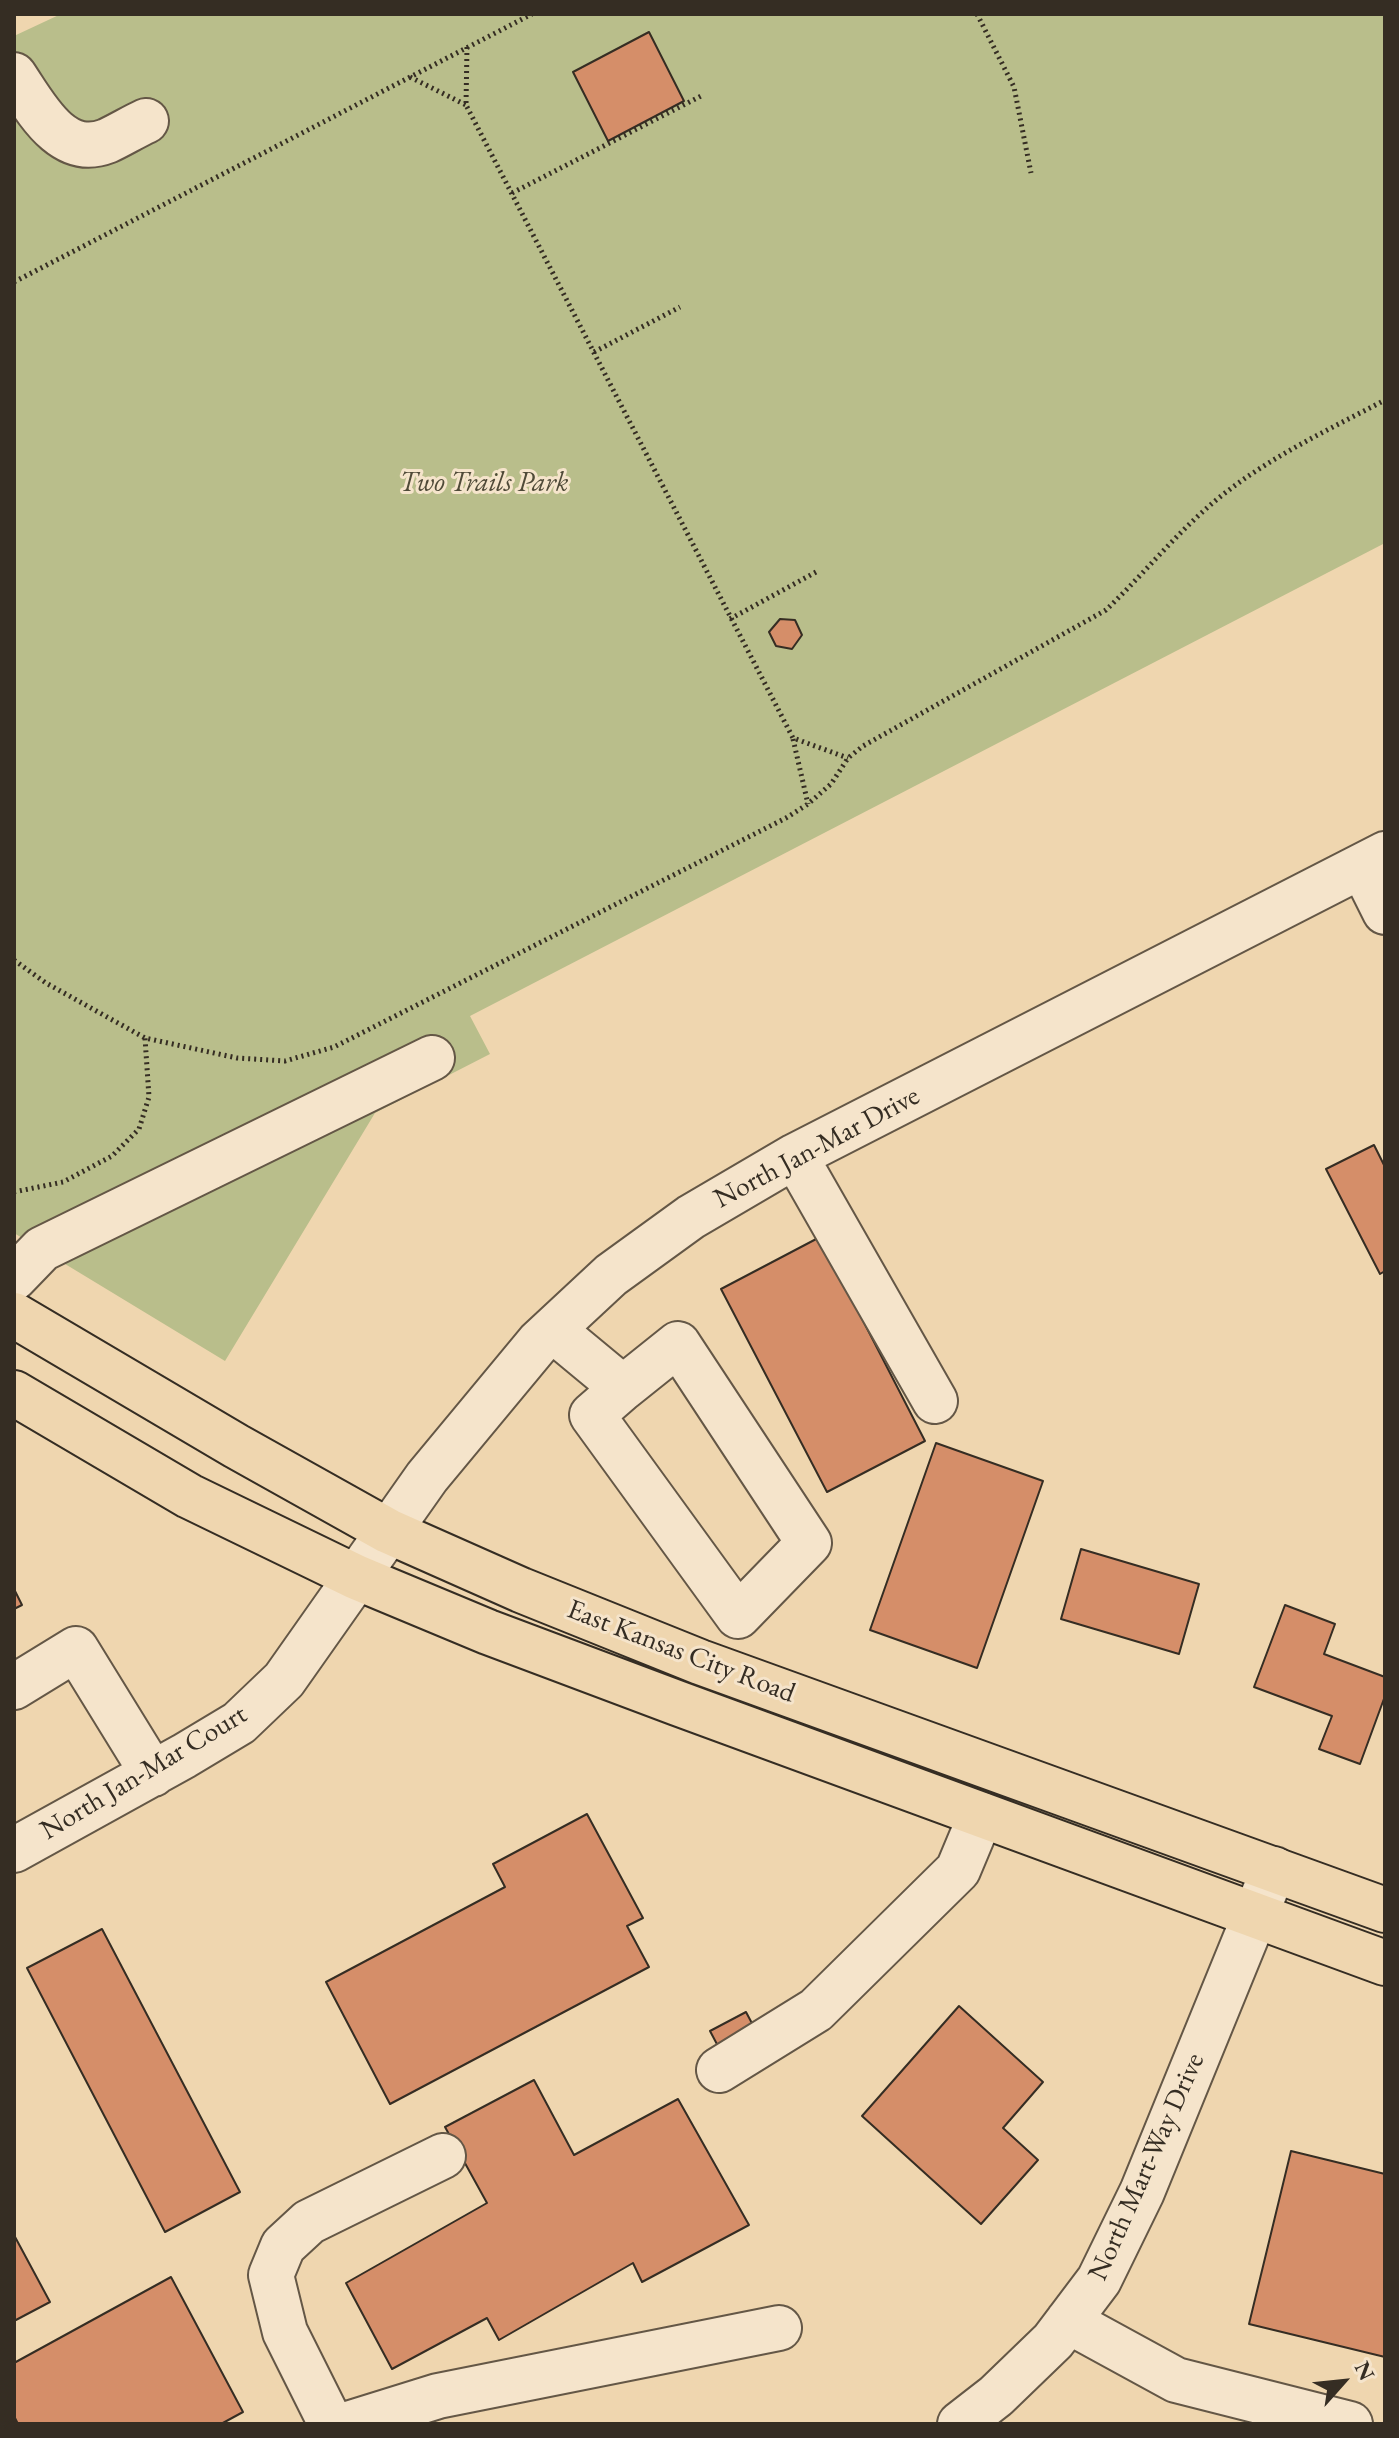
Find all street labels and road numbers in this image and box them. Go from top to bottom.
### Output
street label: North Jan-Mar Drive [708,1080,926,1216]
street label: East Kansas City Road [562,1593,800,1711]
street label: North Jan-Mar Court [35,1698,253,1848]
street label: North Mart-Way Drive [1082,2048,1212,2286]

